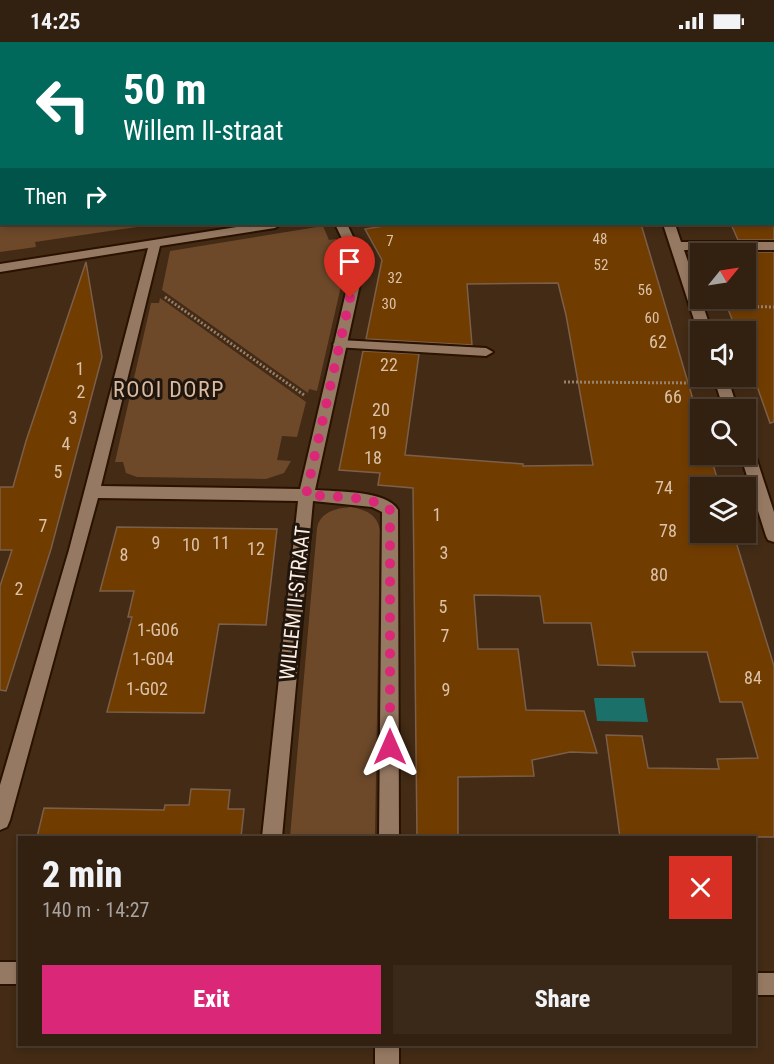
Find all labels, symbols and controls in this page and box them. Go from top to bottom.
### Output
text: 14:25 [30,9,81,34]
text: 50 m [123,65,206,114]
icon: left [24,66,102,144]
text: Willem II-straat [123,115,283,147]
icon: right [79,180,112,213]
text: Then [24,184,67,209]
house number: 48 [593,230,607,248]
house number: 7 [386,232,394,250]
pin [324,236,375,298]
north arrow [690,243,756,309]
map controls [690,243,756,543]
icon: arrive [333,245,366,278]
house number: 52 [594,256,608,274]
house number: 32 [388,269,402,287]
house number: 56 [638,281,652,299]
house number: 30 [382,295,396,313]
house number: 60 [645,309,659,327]
button: sound [690,321,756,387]
house number: 62 [649,331,667,352]
house number: 22 [380,354,398,375]
house number: 1 [76,358,84,379]
district label: ROOI DORP [113,377,225,402]
house number: 2 [77,381,86,402]
house number: 66 [664,386,682,407]
house number: 20 [372,399,390,420]
button: search [690,399,756,465]
house number: 3 [69,407,77,428]
house number: 19 [369,422,387,443]
house number: 4 [62,433,71,454]
house number: 18 [364,447,382,468]
house number: 5 [54,461,63,482]
house number: 74 [655,477,673,498]
button: layers [690,477,756,543]
house number: 1 [433,504,441,525]
house number: 7 [39,515,48,536]
house number: 78 [659,520,677,541]
street label: WILLEM II-STRAAT [275,525,315,681]
house number: 9 [152,532,160,553]
house number: 11 [212,532,230,553]
house number: 10 [182,534,200,555]
house number: 12 [247,538,265,559]
house number: 3 [440,542,448,563]
house number: 8 [120,544,128,565]
house number: 80 [650,564,668,585]
house number: 2 [15,578,24,599]
house number: 5 [439,596,448,617]
house number: 1-G06 [137,619,179,640]
house number: 7 [441,625,450,646]
house number: 1-G04 [132,648,174,669]
house number: 84 [744,667,762,688]
house number: 1-G02 [126,678,168,699]
house number: 9 [442,679,450,700]
position arrow [358,715,422,779]
text: 2 min [42,854,122,896]
button: close [669,856,732,919]
text: 140 m · 14:27 [42,898,149,922]
button: Exit [42,965,381,1034]
button: Share [393,965,732,1034]

